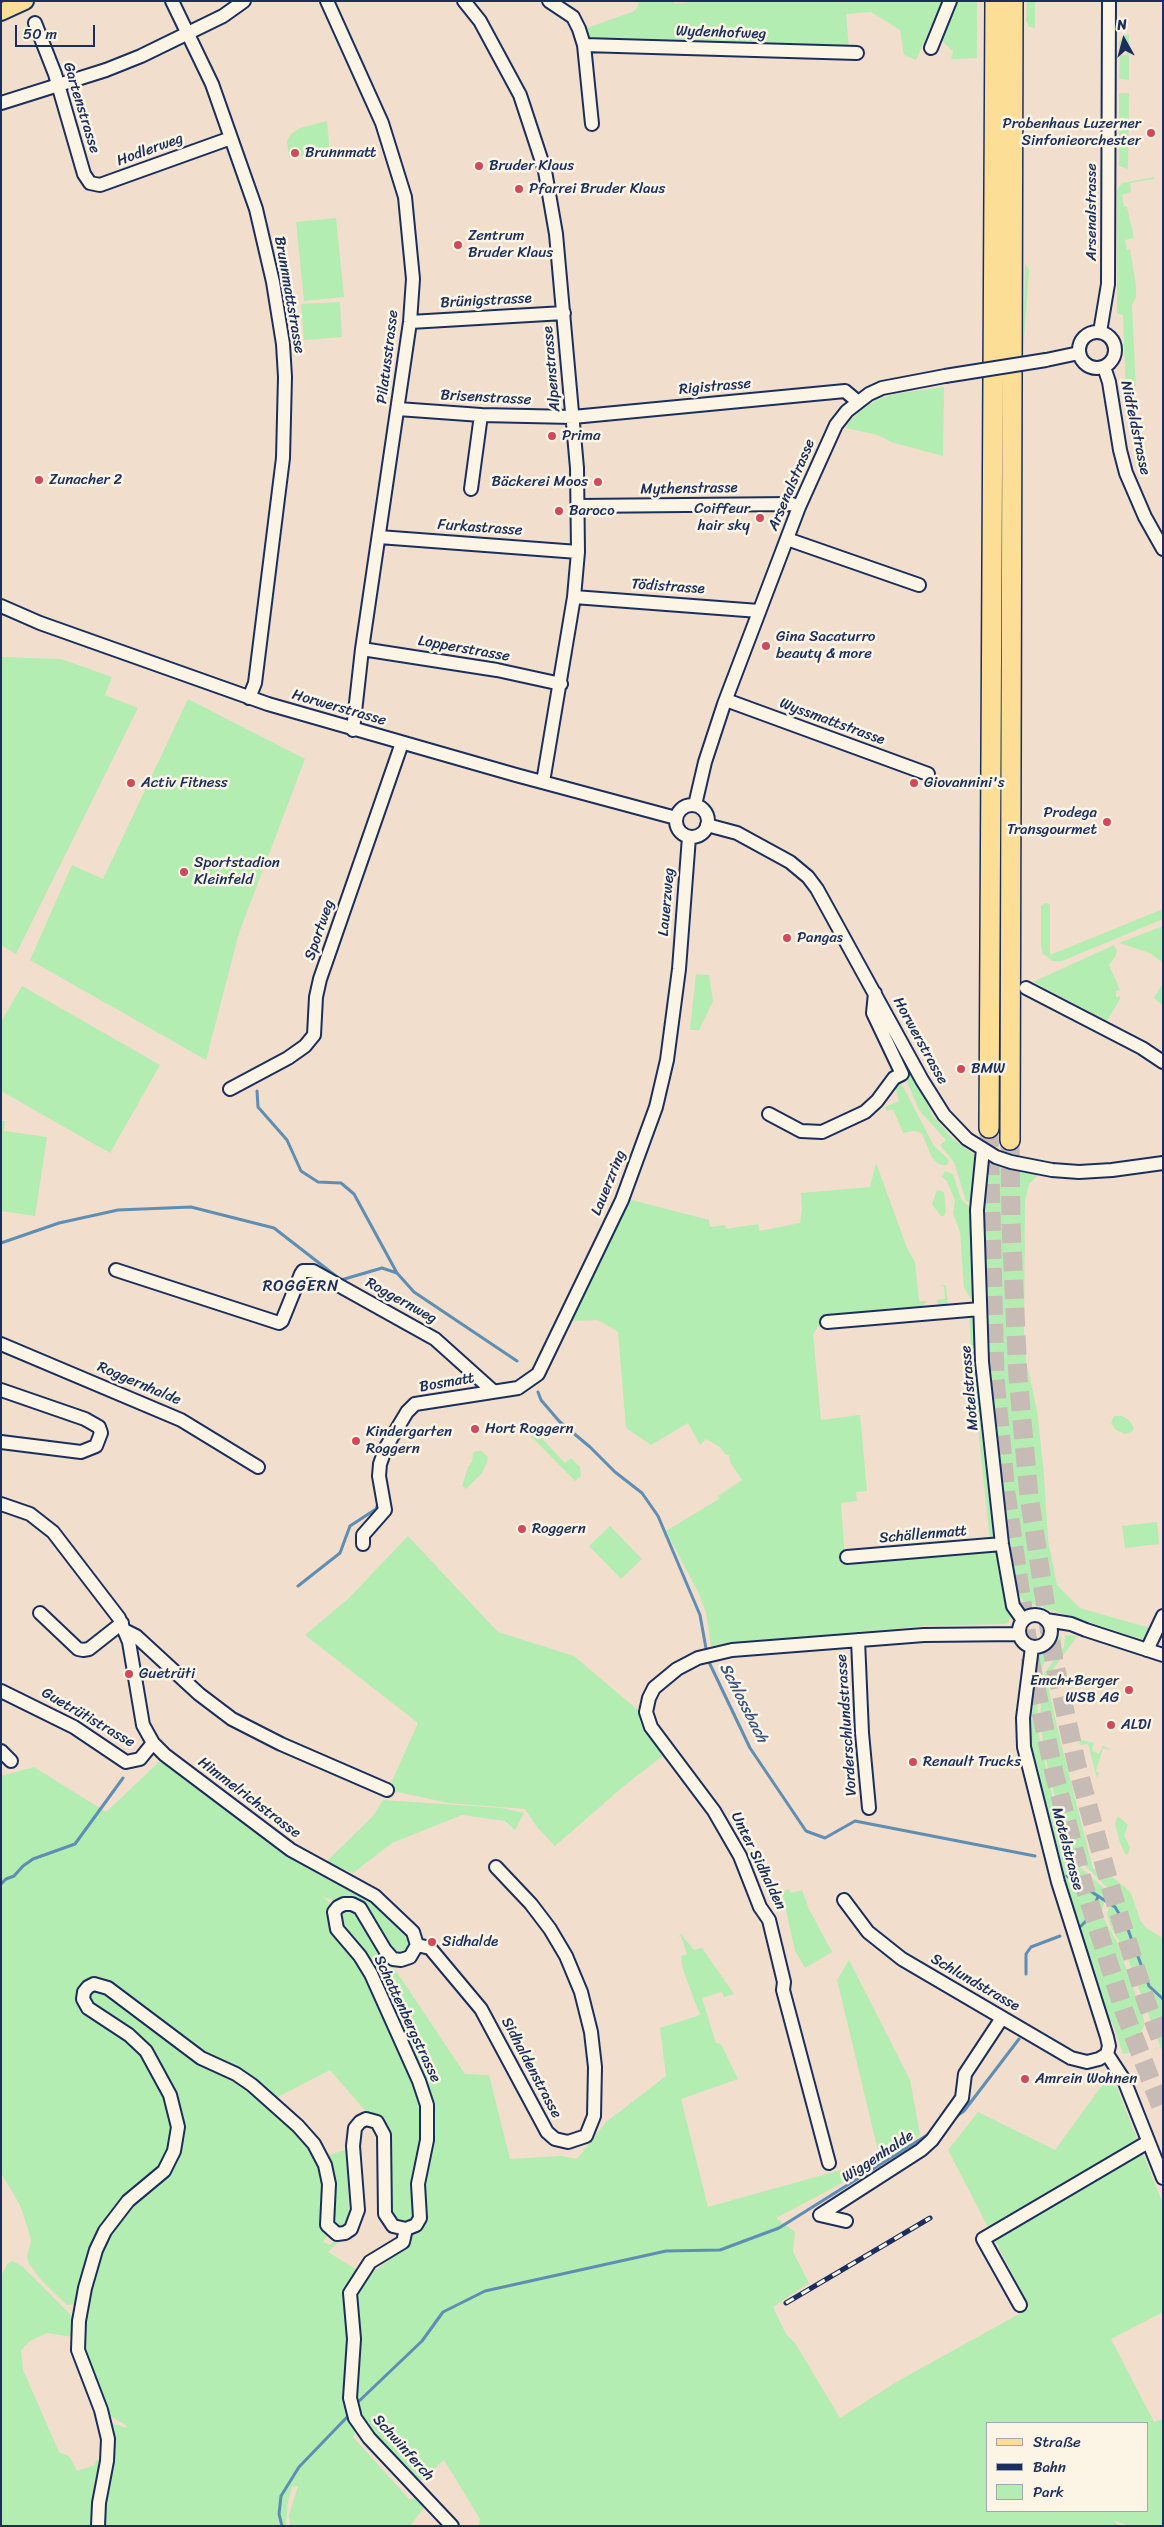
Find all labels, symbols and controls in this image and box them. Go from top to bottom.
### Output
text: N [1116,12,1128,38]
scale bar [18,15,98,47]
north arrow [1099,15,1149,65]
text: 50 m [23,21,57,47]
street label: Wydenhofweg [676,22,766,44]
street label: Gartenstrasse [59,60,103,156]
place label: Probenhaus Luzerner Sinfonieorchester [1003,115,1141,150]
marker: Probenhaus Luzerner Sinfonieorchester [1145,127,1157,139]
street label: Hodlerweg [114,130,186,170]
place label: Brunnmatt [305,144,376,162]
marker: Brunnmatt [289,147,301,159]
place label: Bruder Klaus [489,157,574,175]
marker: Bruder Klaus [473,160,485,172]
street label: Arsenalstrasse [1083,163,1101,261]
place label: Pfarrei Bruder Klaus [529,180,666,198]
marker: Pfarrei Bruder Klaus [513,183,525,195]
place label: Zentrum Bruder Klaus [468,227,553,262]
street label: Brunnmattstrasse [270,235,308,355]
marker: Zentrum Bruder Klaus [452,239,464,251]
street label: Brünigstrasse [440,290,532,312]
street label: Pilatusstrasse [373,309,403,405]
street label: Alpenstrasse [539,325,565,413]
street label: Rigistrasse [678,375,752,399]
street label: Nidfeldstrasse [1116,379,1154,477]
street label: Brisenstrasse [440,387,532,409]
place label: Prima [562,427,600,445]
marker: Prima [546,430,558,442]
street label: Arsenalstrasse [765,436,819,534]
place label: Zunacher 2 [49,471,122,489]
place label: Bäckerei Moos [492,473,588,491]
marker: Zunacher 2 [33,474,45,486]
marker: Bäckerei Moos [592,476,604,488]
street label: Mythenstrasse [640,479,738,499]
place label: Coiffeur hair sky [694,500,750,535]
place label: Baroco [569,502,615,520]
marker: Baroco [553,505,565,517]
marker: Coiffeur hair sky [754,512,766,524]
street label: Furkastrasse [437,516,523,540]
street label: Tödistrasse [631,575,705,599]
place label: Gina Sacaturro beauty & more [776,628,875,663]
street label: Lopperstrasse [417,632,511,666]
marker: Gina Sacaturro beauty & more [760,640,772,652]
street label: Horwerstrasse [290,686,388,730]
street label: Wyssmattstrasse [777,695,887,749]
place label: Activ Fitness [141,774,228,792]
place label: Giovannini's [924,774,1005,792]
marker: Activ Fitness [125,777,137,789]
marker: Giovannini's [908,777,920,789]
place label: Prodega Transgourmet [1007,804,1097,839]
marker: Prodega Transgourmet [1101,816,1113,828]
place label: Sportstadion Kleinfeld [194,854,280,889]
marker: Sportstadion Kleinfeld [178,866,190,878]
street label: Lauerzweg [655,867,679,937]
street label: Sportweg [301,897,339,963]
place label: Pangas [797,929,843,947]
marker: Pangas [781,932,793,944]
street label: Horwerstrasse [889,994,951,1088]
place label: BMW [971,1060,1005,1078]
marker: BMW [955,1063,967,1075]
street label: Lauerzring [588,1148,630,1218]
street label: Roggernweg [362,1274,440,1328]
district label: ROGGERN [262,1277,340,1297]
street label: Motelstrasse [957,1345,983,1431]
street label: Roggernhalde [94,1358,184,1410]
street label: Bosmatt [418,1369,476,1397]
place label: Hort Roggern [485,1420,574,1438]
place label: Kindergarten Roggern [366,1423,452,1458]
marker: Hort Roggern [469,1423,481,1435]
marker: Kindergarten Roggern [350,1435,362,1447]
place label: Roggern [532,1520,586,1538]
street label: Schällenmatt [878,1522,968,1548]
marker: Roggern [516,1523,528,1535]
street label: Vorderschlundstrasse [833,1653,861,1797]
water label: Schlossbach [715,1660,771,1746]
place label: Guetrüti [139,1665,195,1683]
marker: Guetrüti [123,1668,135,1680]
place label: Emch+Berger WSB AG [1030,1672,1119,1707]
street label: Guetrütistrasse [38,1684,138,1752]
marker: Emch+Berger WSB AG [1123,1684,1135,1696]
place label: ALDI [1121,1716,1151,1734]
marker: ALDI [1105,1719,1117,1731]
street label: Himmelrichstrasse [194,1753,304,1843]
place label: Renault Trucks [923,1753,1021,1771]
marker: Renault Trucks [907,1756,919,1768]
street label: Motelstrasse [1047,1805,1087,1893]
street label: Unter Sidhalden [727,1809,789,1913]
place label: Sidhalde [442,1933,498,1951]
marker: Sidhalde [426,1936,438,1948]
street label: Schlundstrasse [927,1950,1023,2016]
street label: Schattenbergstrasse [370,1952,444,2086]
street label: Sidhaldenstrasse [497,2015,565,2121]
place label: Amrein Wohnen [1035,2070,1137,2088]
marker: Amrein Wohnen [1019,2073,1031,2085]
street label: Wiggenhalde [839,2127,917,2187]
street label: Schwinferch [369,2411,437,2485]
legend [986,2422,1149,2512]
text: Straße [1033,2429,1081,2455]
text: Bahn [1033,2454,1066,2480]
text: Park [1033,2479,1064,2505]

